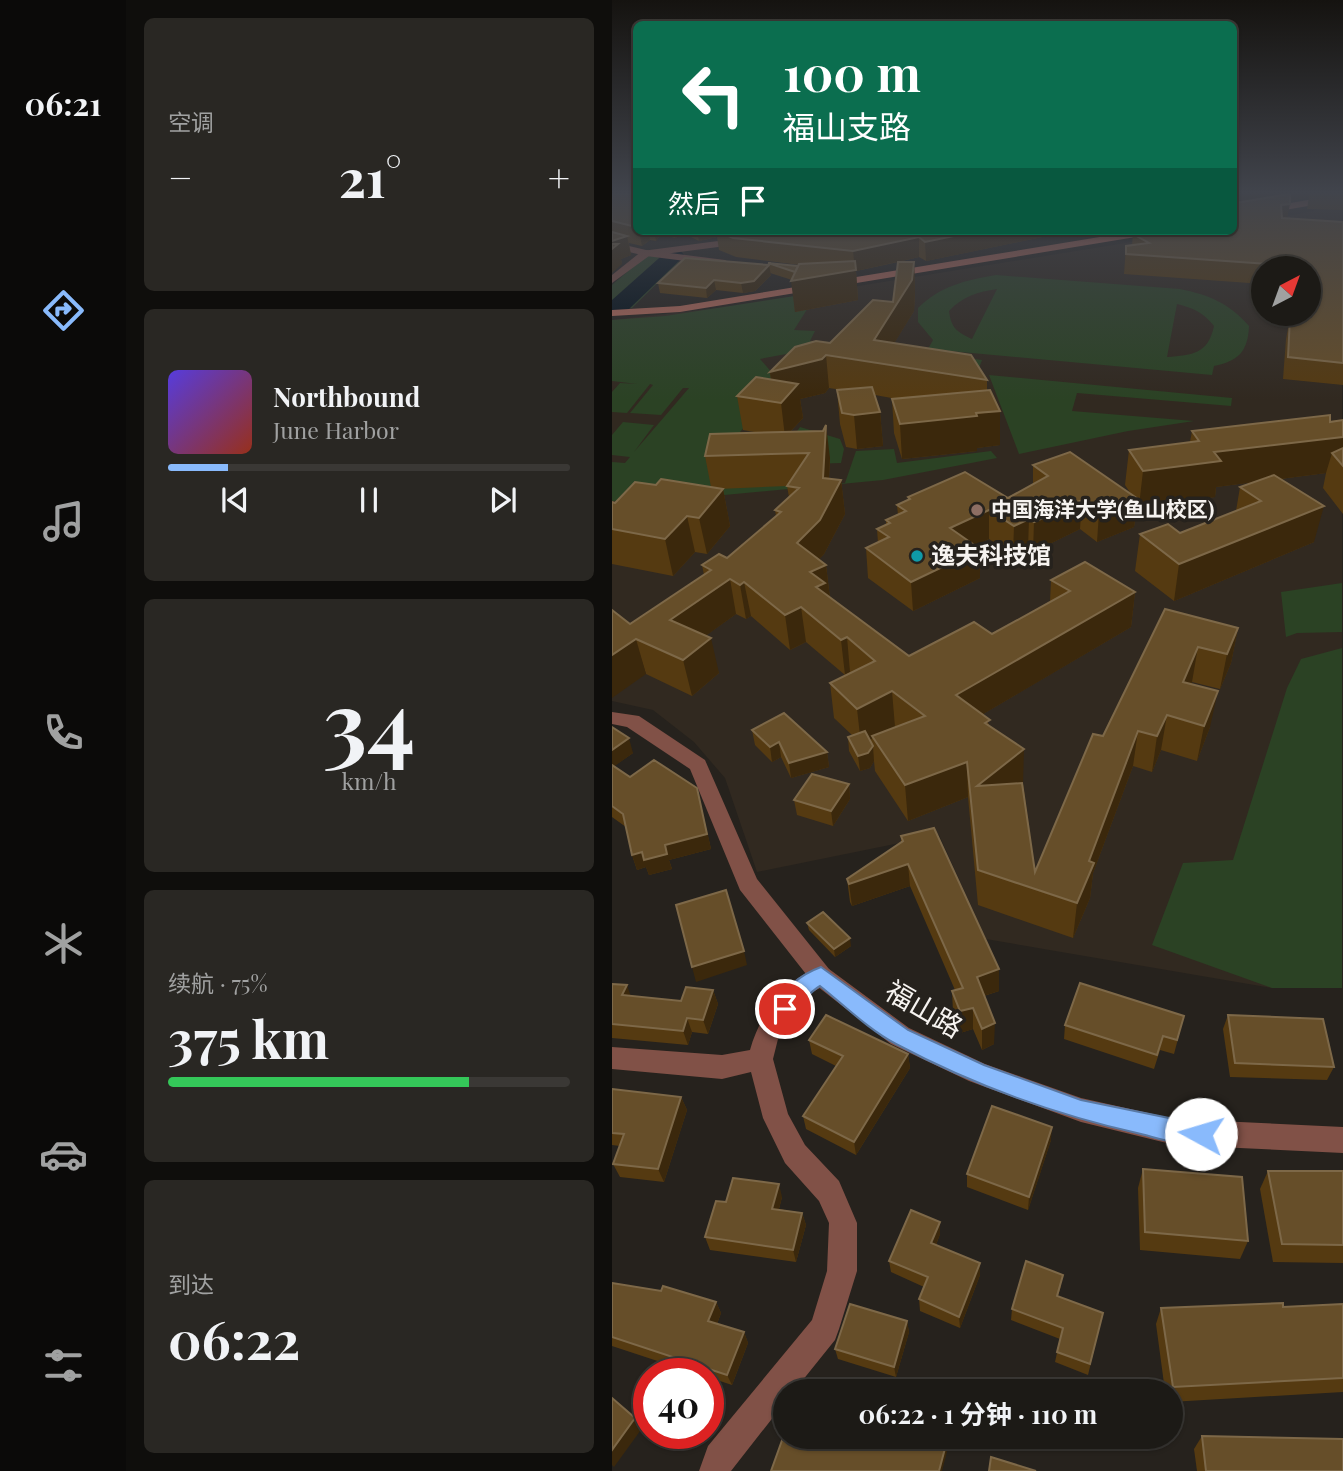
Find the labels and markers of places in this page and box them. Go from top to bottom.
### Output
place label: 中国海洋大学(鱼山校区) [991,494,1214,522]
marker: 中国海洋大学(鱼山校区) [969,502,985,518]
place label: 逸夫科技馆 [931,538,1051,570]
marker: 逸夫科技馆 [909,548,925,564]
pin [755,979,815,1039]

